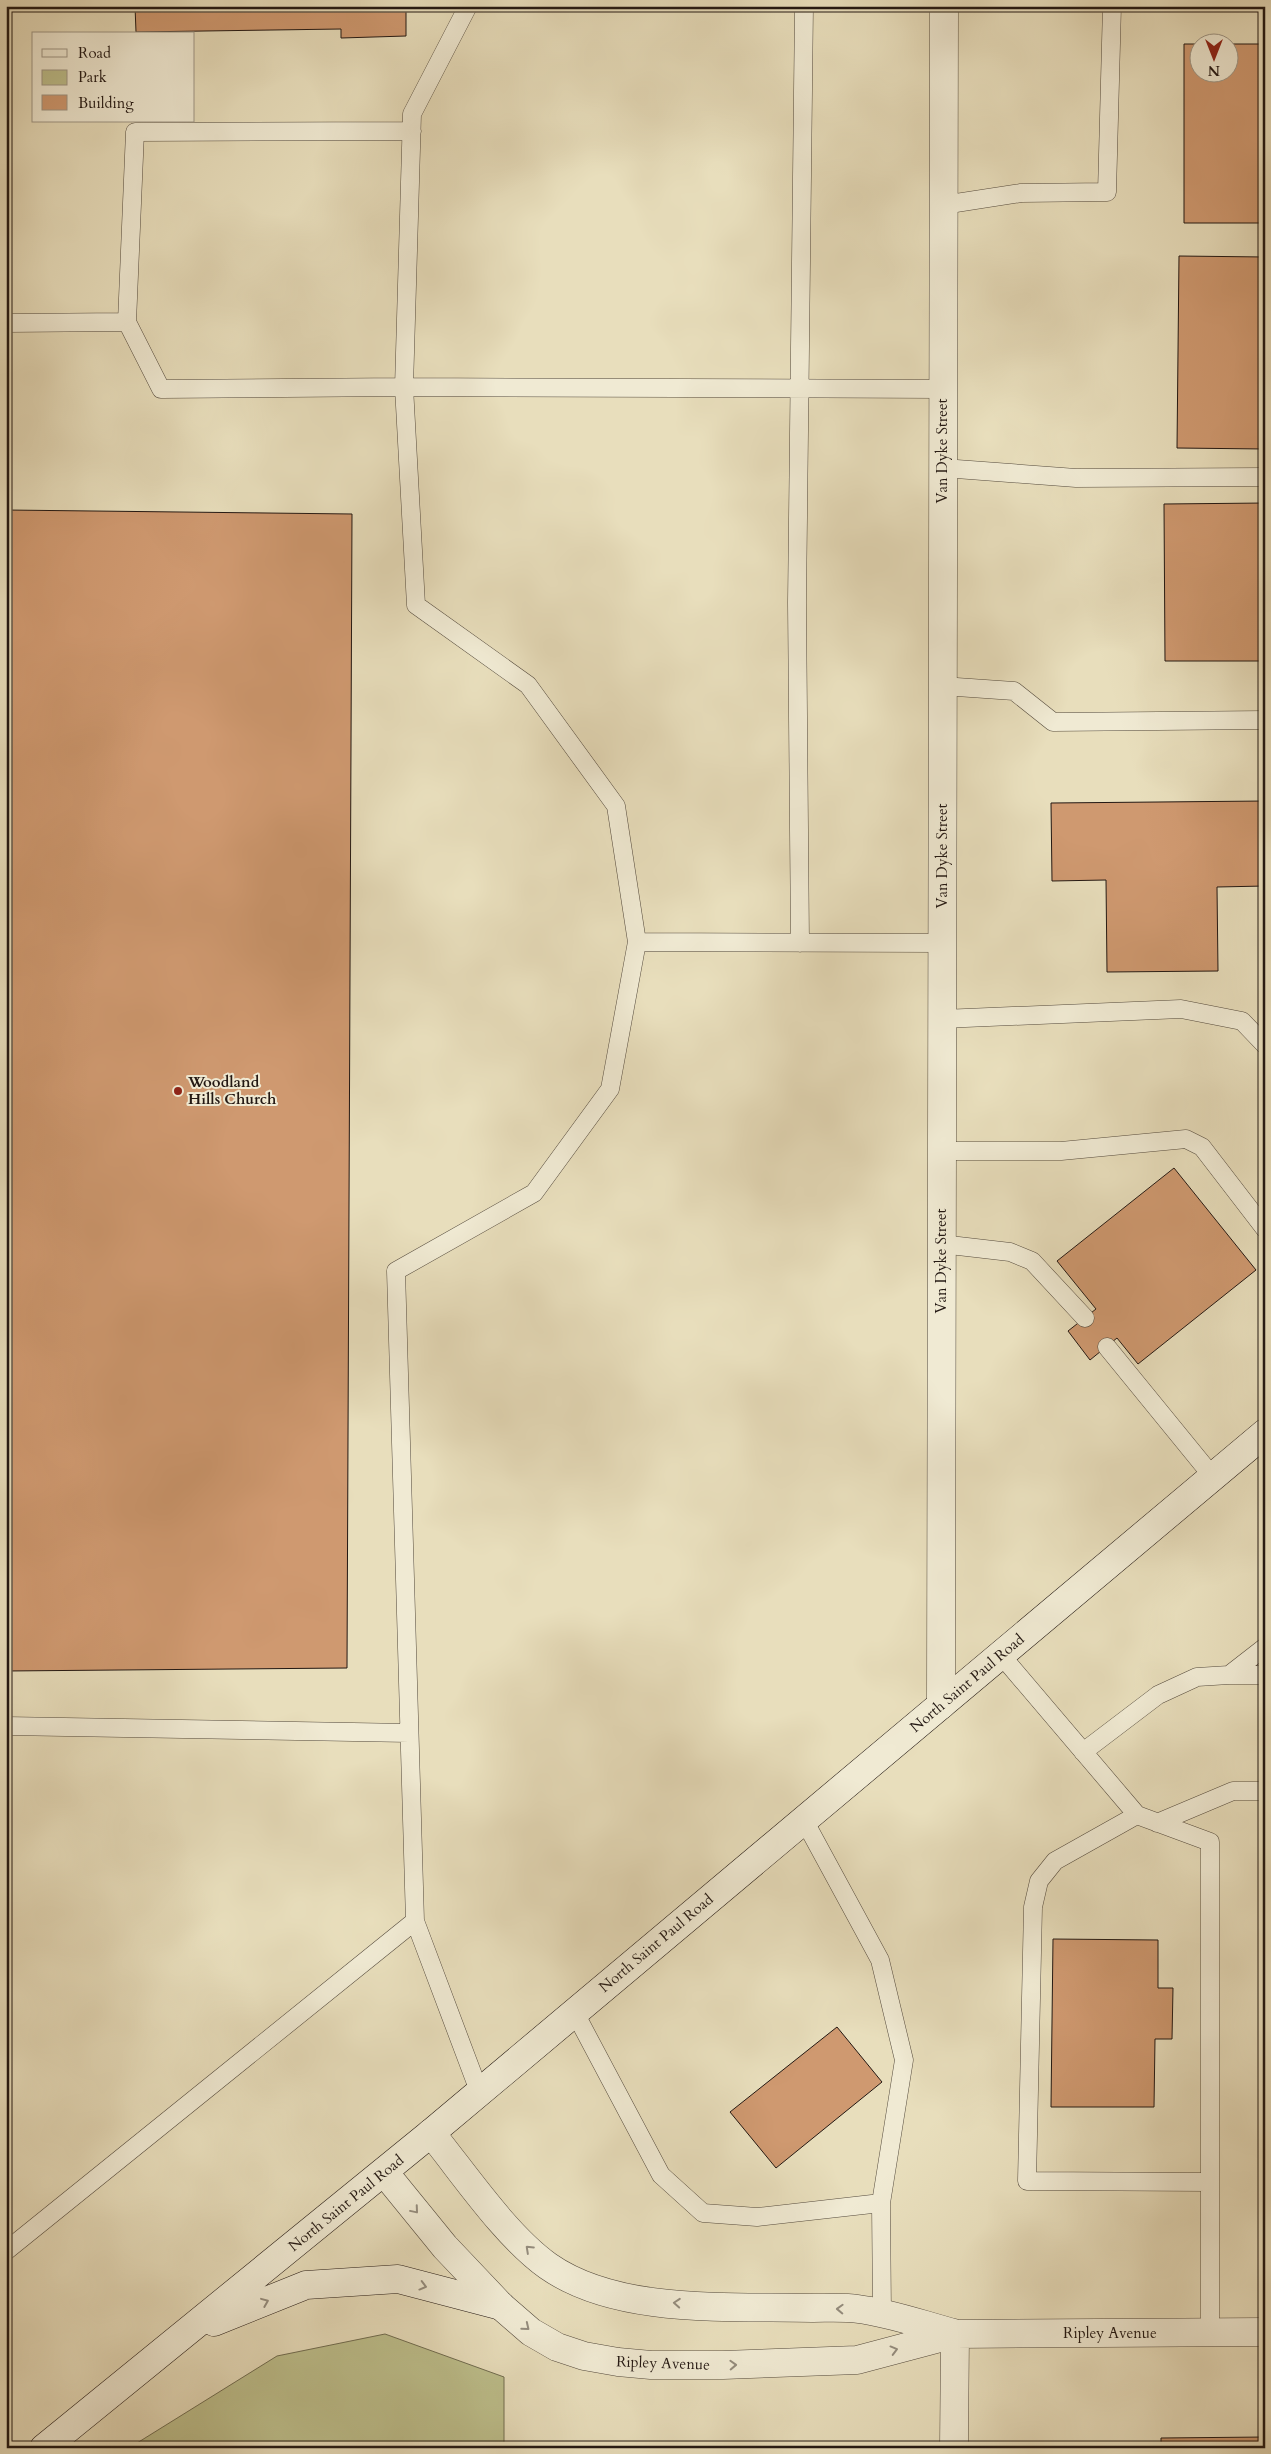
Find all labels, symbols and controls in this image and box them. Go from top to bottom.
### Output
legend [32,32,195,122]
north arrow [1188,32,1238,82]
text: Road [78,43,111,63]
text: N [1208,61,1220,80]
text: Park [78,67,107,87]
text: Building [78,93,134,113]
street label: Van Dyke Street [932,398,952,504]
street label: Van Dyke Street [932,803,952,909]
place label: Woodland Hills Church [187,1072,277,1109]
marker: Woodland Hills Church [172,1085,184,1097]
street label: Van Dyke Street [931,1208,951,1314]
street label: North Saint Paul Road [906,1629,1028,1737]
street label: North Saint Paul Road [595,1889,717,1997]
street label: North Saint Paul Road [284,2150,408,2256]
one-way arrow [409,2204,418,2213]
one-way arrow [525,2246,534,2255]
one-way arrow [418,2280,426,2290]
one-way arrow [260,2297,269,2308]
one-way arrow [673,2298,681,2309]
one-way arrow [835,2303,843,2314]
one-way arrow [520,2322,529,2330]
street label: Ripley Avenue [1063,2323,1157,2343]
one-way arrow [890,2346,898,2356]
street label: Ripley Avenue [616,2351,710,2375]
one-way arrow [729,2359,737,2370]

